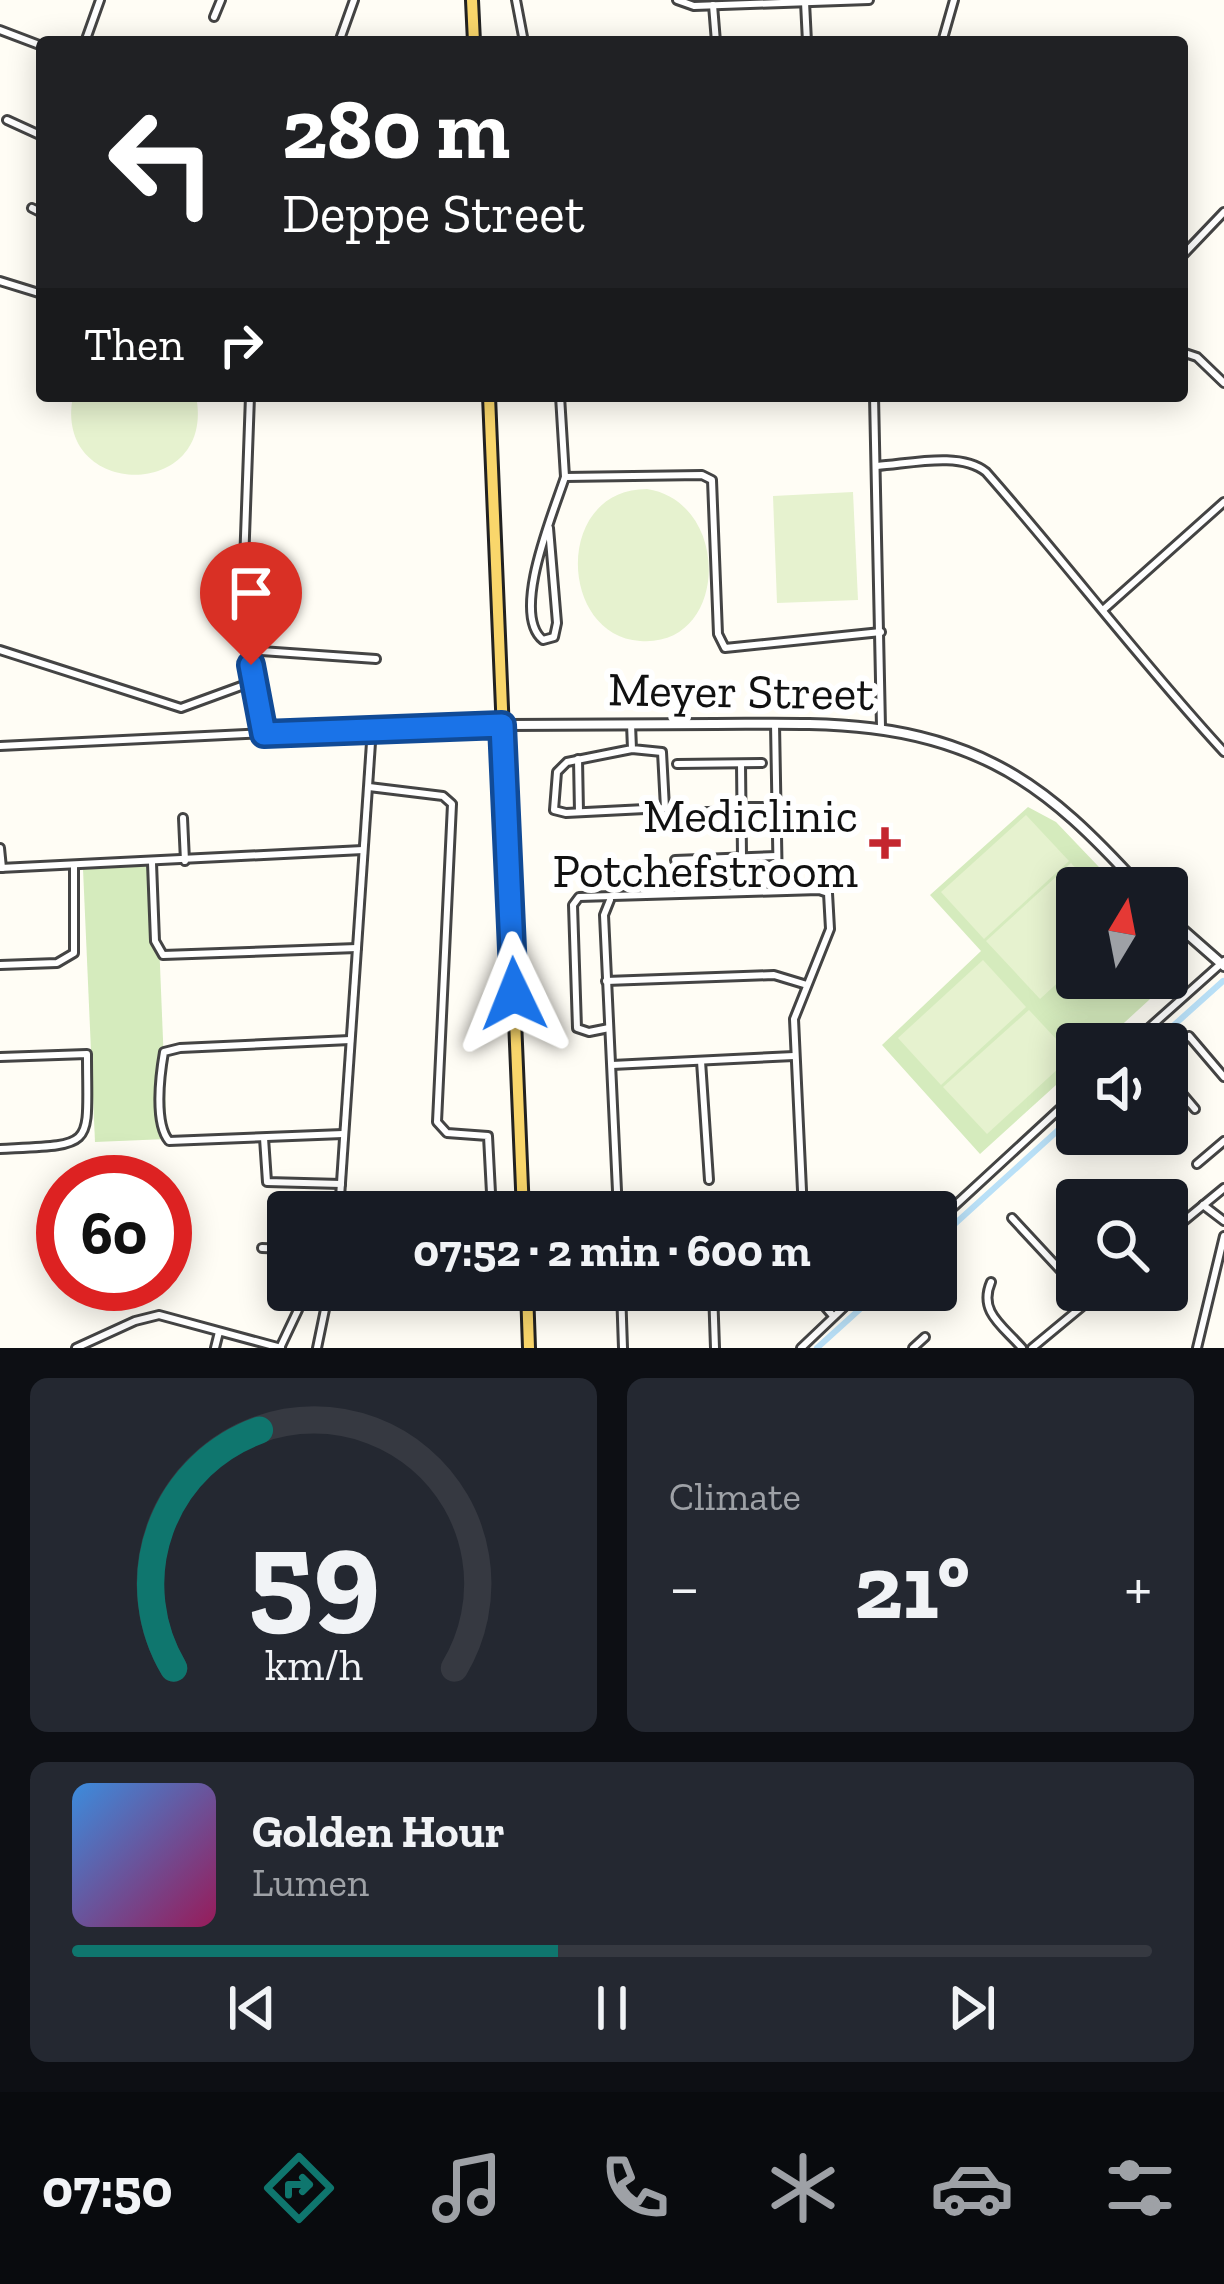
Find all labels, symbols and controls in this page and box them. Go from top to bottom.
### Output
text: 280 m [282,79,510,180]
icon: left [84,84,240,240]
text: Deppe Street [282,181,585,246]
icon: right [208,312,274,378]
text: Then [84,318,184,372]
pin [200,542,302,665]
icon: arrive [218,560,284,626]
street label: Meyer Street [607,660,875,722]
place label: Mediclinic Potchefstroom [552,787,858,899]
marker: Mediclinic Potchefstroom [869,827,901,859]
north arrow [1056,867,1188,999]
map controls [1056,867,1188,1311]
position arrow [451,931,577,1057]
button: sound [1056,1023,1188,1155]
speed limit sign: 60 [36,1155,192,1311]
button: search [1056,1179,1188,1311]
text: 07:52 · 2 min · 600 m [413,1224,811,1278]
text: Climate [669,1473,801,1520]
text: 59 [248,1499,379,1649]
text: 21° [854,1533,970,1641]
text: − [669,1548,700,1627]
text: + [1124,1548,1152,1627]
text: km/h [265,1640,362,1691]
text: Golden Hour [252,1805,505,1859]
text: Lumen [252,1859,369,1906]
icon: previous [219,1975,285,2041]
icon: pause [579,1975,645,2041]
icon: next [939,1975,1005,2041]
icon: directions [257,2146,341,2230]
icon: music [425,2146,509,2230]
icon: phone [593,2146,677,2230]
icon: climate [761,2146,845,2230]
icon: car [930,2146,1014,2230]
icon: filters [1098,2146,1182,2230]
text: 07:50 [42,2156,173,2221]

